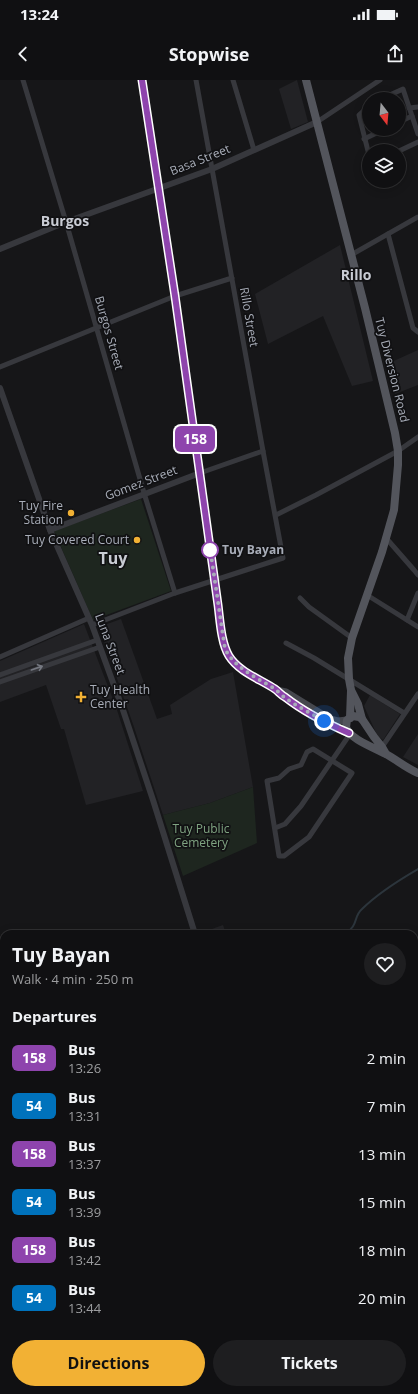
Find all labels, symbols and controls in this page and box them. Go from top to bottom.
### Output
text: 13:24 [20,4,59,24]
text: Stopwise [169,42,249,66]
icon: back [12,43,34,65]
icon: share [384,43,406,65]
north arrow [362,92,406,136]
map controls [362,92,406,188]
street label: Basa Street [167,140,232,179]
button: layers [362,144,406,188]
district label: Burgos [41,211,89,230]
district label: Rillo [341,265,372,284]
street label: Rillo Street [236,286,263,348]
street label: Burgos Street [91,294,128,372]
street label: Tuy Diversion Road [371,316,414,424]
line badge: 158 [172,426,218,452]
text: 158 [183,429,207,448]
street label: Gomez Street [102,461,179,504]
place label: Tuy Fire Station [19,497,63,528]
marker: Tuy Fire Station [66,508,76,518]
place label: Tuy Covered Court [25,531,129,548]
marker: Tuy Covered Court [132,535,142,545]
marker: Tuy Bayan [201,541,219,559]
place label: Tuy Bayan [222,541,284,558]
district label: Tuy [99,547,128,569]
street label: Luna Street [91,611,130,677]
one-way arrow [30,664,43,671]
place label: Tuy Health Center [90,681,150,712]
marker: Tuy Health Center [75,691,87,703]
your location [314,711,334,731]
park label: Tuy Public Cemetery [173,820,230,851]
text: Tuy Bayan [12,942,110,968]
button: heart [364,943,406,985]
text: Walk · 4 min · 250 m [12,970,134,988]
text: Departures [12,1006,97,1026]
text: Bus [68,1039,95,1059]
text: 158 [22,1048,46,1067]
text: 2 min [367,1048,406,1068]
text: 13:26 [68,1059,101,1077]
text: Bus [68,1087,95,1107]
text: 54 [26,1096,42,1115]
text: 7 min [367,1096,406,1116]
text: 13:31 [68,1107,101,1125]
text: Bus [68,1135,95,1155]
text: 158 [22,1144,46,1163]
text: 13 min [358,1144,406,1164]
text: 13:37 [68,1155,101,1173]
text: Bus [68,1183,95,1203]
text: 54 [26,1192,42,1211]
text: 15 min [358,1192,406,1212]
text: 13:39 [68,1203,101,1221]
text: Bus [68,1231,95,1251]
text: 158 [22,1240,46,1259]
text: 18 min [358,1240,406,1260]
text: 13:42 [68,1251,101,1269]
text: Bus [68,1279,95,1299]
text: 54 [26,1288,42,1307]
text: 20 min [358,1288,406,1308]
text: 13:44 [68,1299,101,1317]
button: Directions [12,1340,205,1386]
button: Tickets [213,1340,406,1386]

